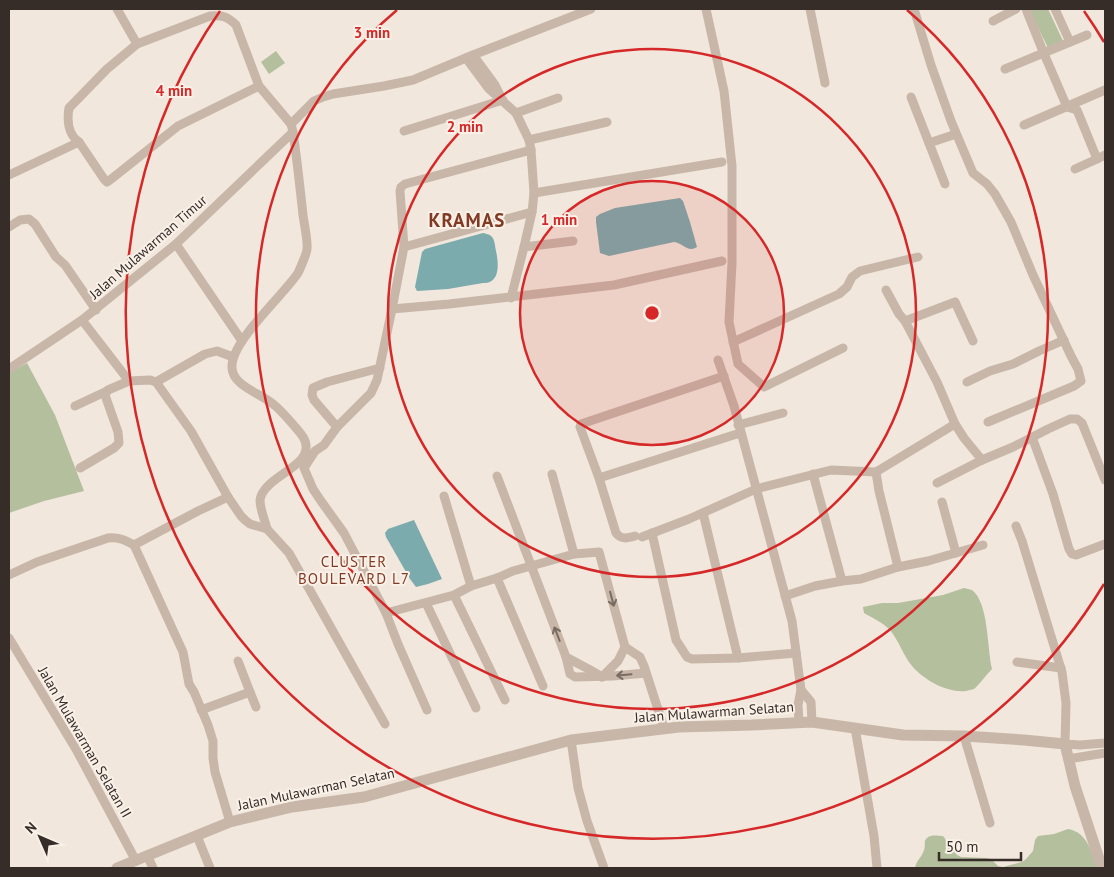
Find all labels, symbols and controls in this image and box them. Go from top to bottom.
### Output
text: 3 min [354,23,390,42]
text: 4 min [156,81,192,100]
text: 2 min [447,117,483,136]
street label: Jalan Mulawarman Timur [85,191,211,304]
district label: KRAMAS [429,208,505,232]
text: 1 min [541,210,577,229]
centre of rings [643,304,661,322]
district label: CLUSTER BOULEVARD L7 [298,552,410,588]
one-way arrow [607,590,617,606]
one-way arrow [552,626,561,642]
street label: Jalan Mulawarman Selatan II [34,662,136,821]
one-way arrow [616,670,632,680]
street label: Jalan Mulawarman Selatan [633,697,794,727]
street label: Jalan Mulawarman Selatan [235,764,396,815]
north arrow [15,812,65,862]
text: N [21,818,40,837]
scale bar [939,830,1022,862]
text: 50 m [946,837,979,856]

